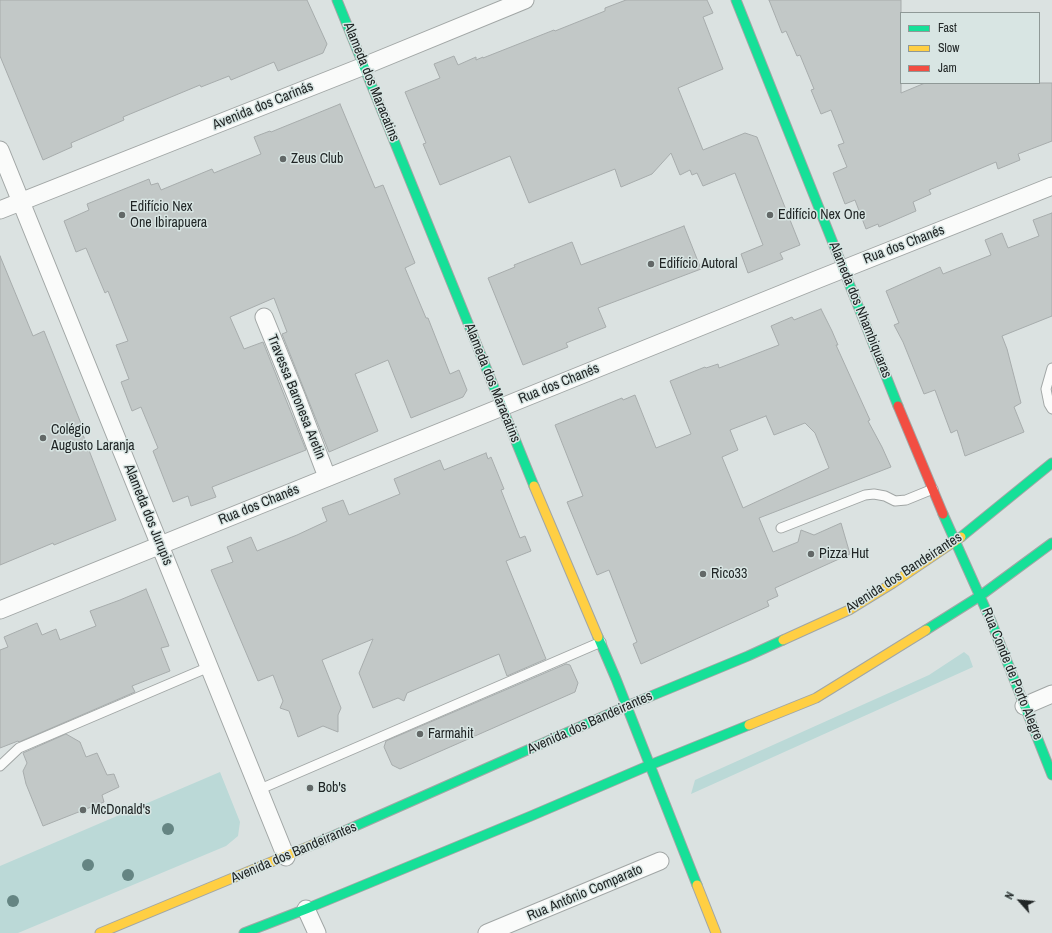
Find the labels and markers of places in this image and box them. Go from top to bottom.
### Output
place label: Zeus Club [291,151,343,167]
marker: Zeus Club [278,154,288,164]
place label: Edifício Nex One Ibirapuera [130,199,207,232]
place label: Edifício Nex One [778,207,865,223]
marker: Edifício Nex One Ibirapuera [117,210,127,220]
marker: Edifício Nex One [765,210,775,220]
place label: Edifício Autoral [659,256,737,272]
marker: Edifício Autoral [646,259,656,269]
place label: Colégio Augusto Laranja [51,422,135,454]
marker: Colégio Augusto Laranja [38,433,48,443]
place label: Pizza Hut [819,546,869,562]
marker: Pizza Hut [806,549,816,559]
place label: Rico33 [711,566,747,582]
marker: Rico33 [698,569,708,579]
place label: Farmahit [428,726,473,742]
marker: Farmahit [415,729,425,739]
place label: Bob's [318,780,346,796]
marker: Bob's [305,783,315,793]
place label: McDonald's [91,802,151,818]
marker: McDonald's [78,805,88,815]

